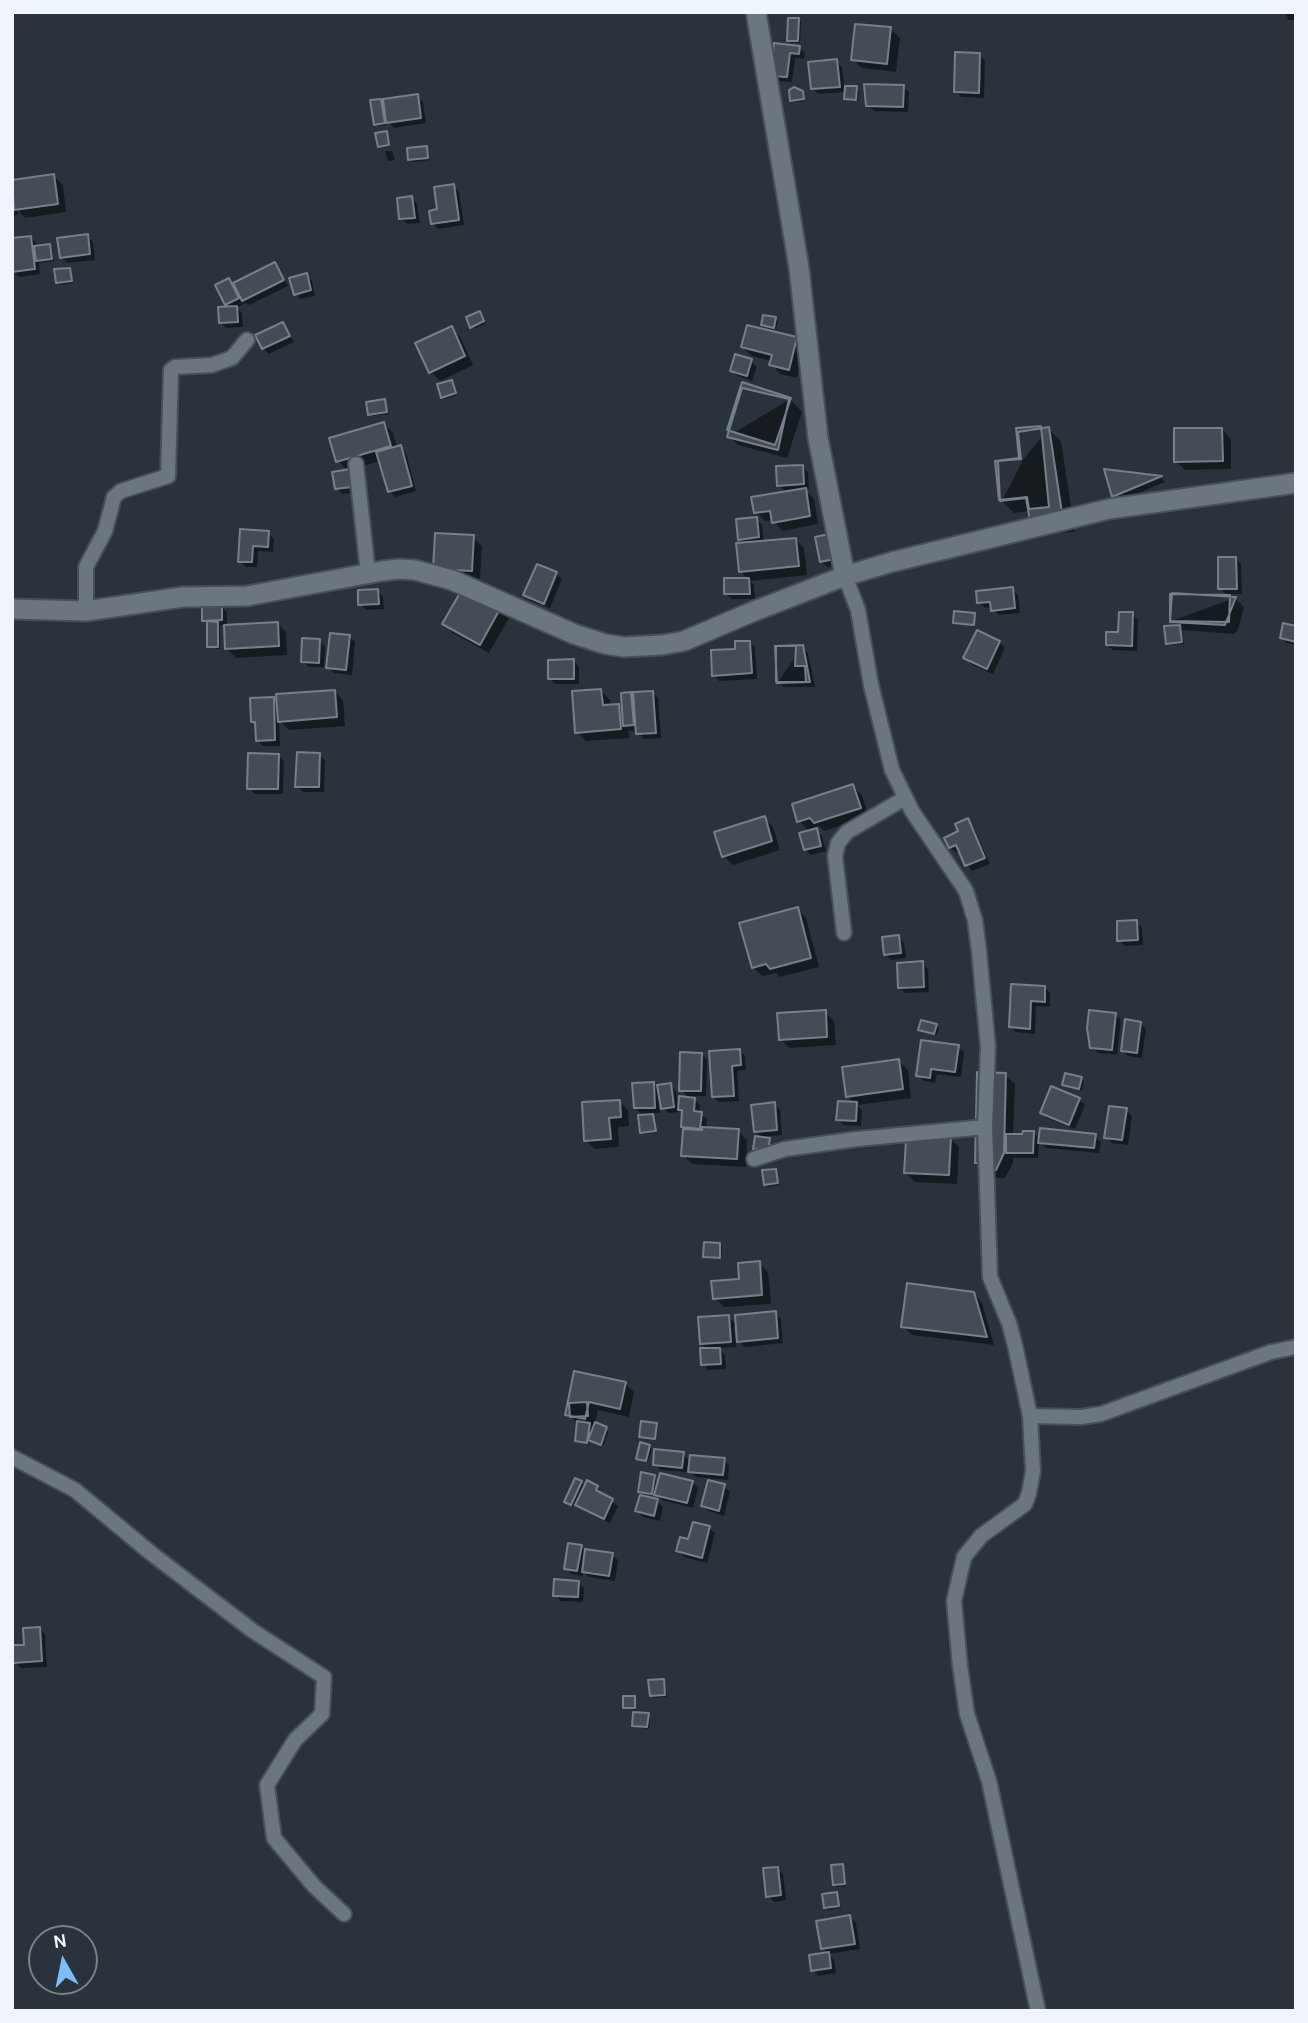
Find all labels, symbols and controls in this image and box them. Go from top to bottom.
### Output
north arrow [28,1925,98,1995]
text: N [52,1929,68,1953]

